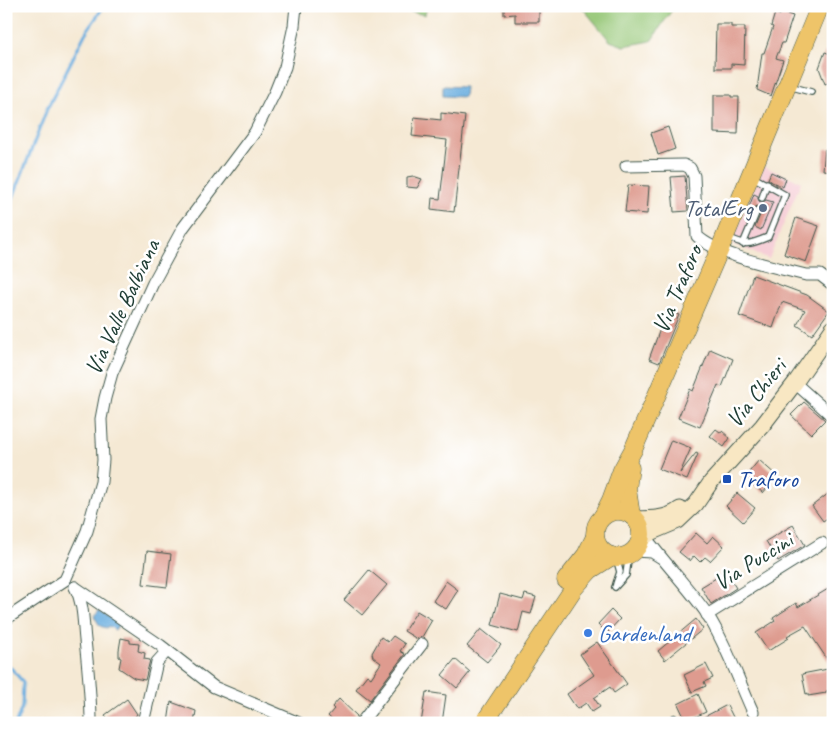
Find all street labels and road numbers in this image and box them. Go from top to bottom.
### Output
street label: Via Valle Balbiana [78,233,167,379]
street label: Via Traforo [645,238,710,337]
street label: Via Chieri [719,351,794,433]
street label: Via Puccini [708,524,800,597]

